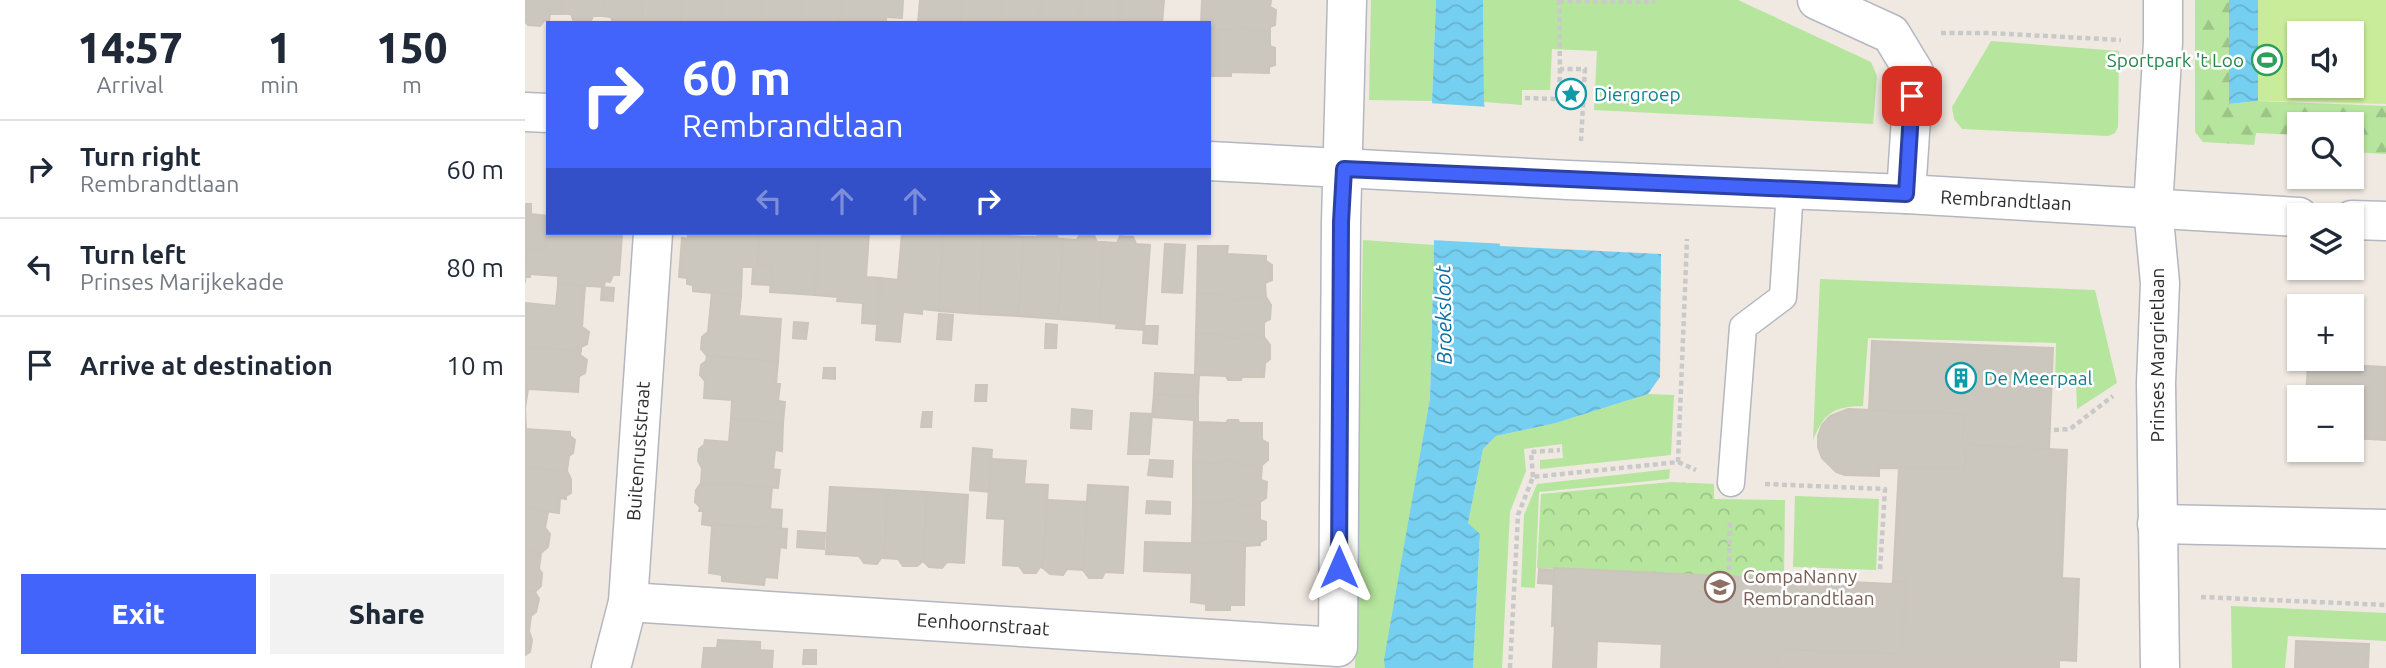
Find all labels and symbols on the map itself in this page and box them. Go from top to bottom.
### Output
sports icon: Sportpark 't Loo [2250,43,2284,77]
place label: Sportpark 't Loo [2107,49,2244,71]
pin [1882,66,1942,126]
place icon: Diergroep [1554,77,1588,111]
place label: Diergroep [1594,83,1681,105]
street label: Rembrandtlaan [1940,186,2072,214]
water label: Broeksloot [1430,264,1456,365]
street label: Prinses Margrietlaan [2146,268,2168,442]
building icon: De Meerpaal [1944,361,1978,395]
place label: De Meerpaal [1984,367,2093,389]
street label: Buitenruststraat [622,380,654,522]
position arrow [1302,530,1376,604]
place label: CompaNanny Rembrandtlaan [1743,565,1875,609]
school or university icon: CompaNanny Rembrandtlaan [1703,570,1737,604]
street label: Eenhoornstraat [916,608,1051,640]

